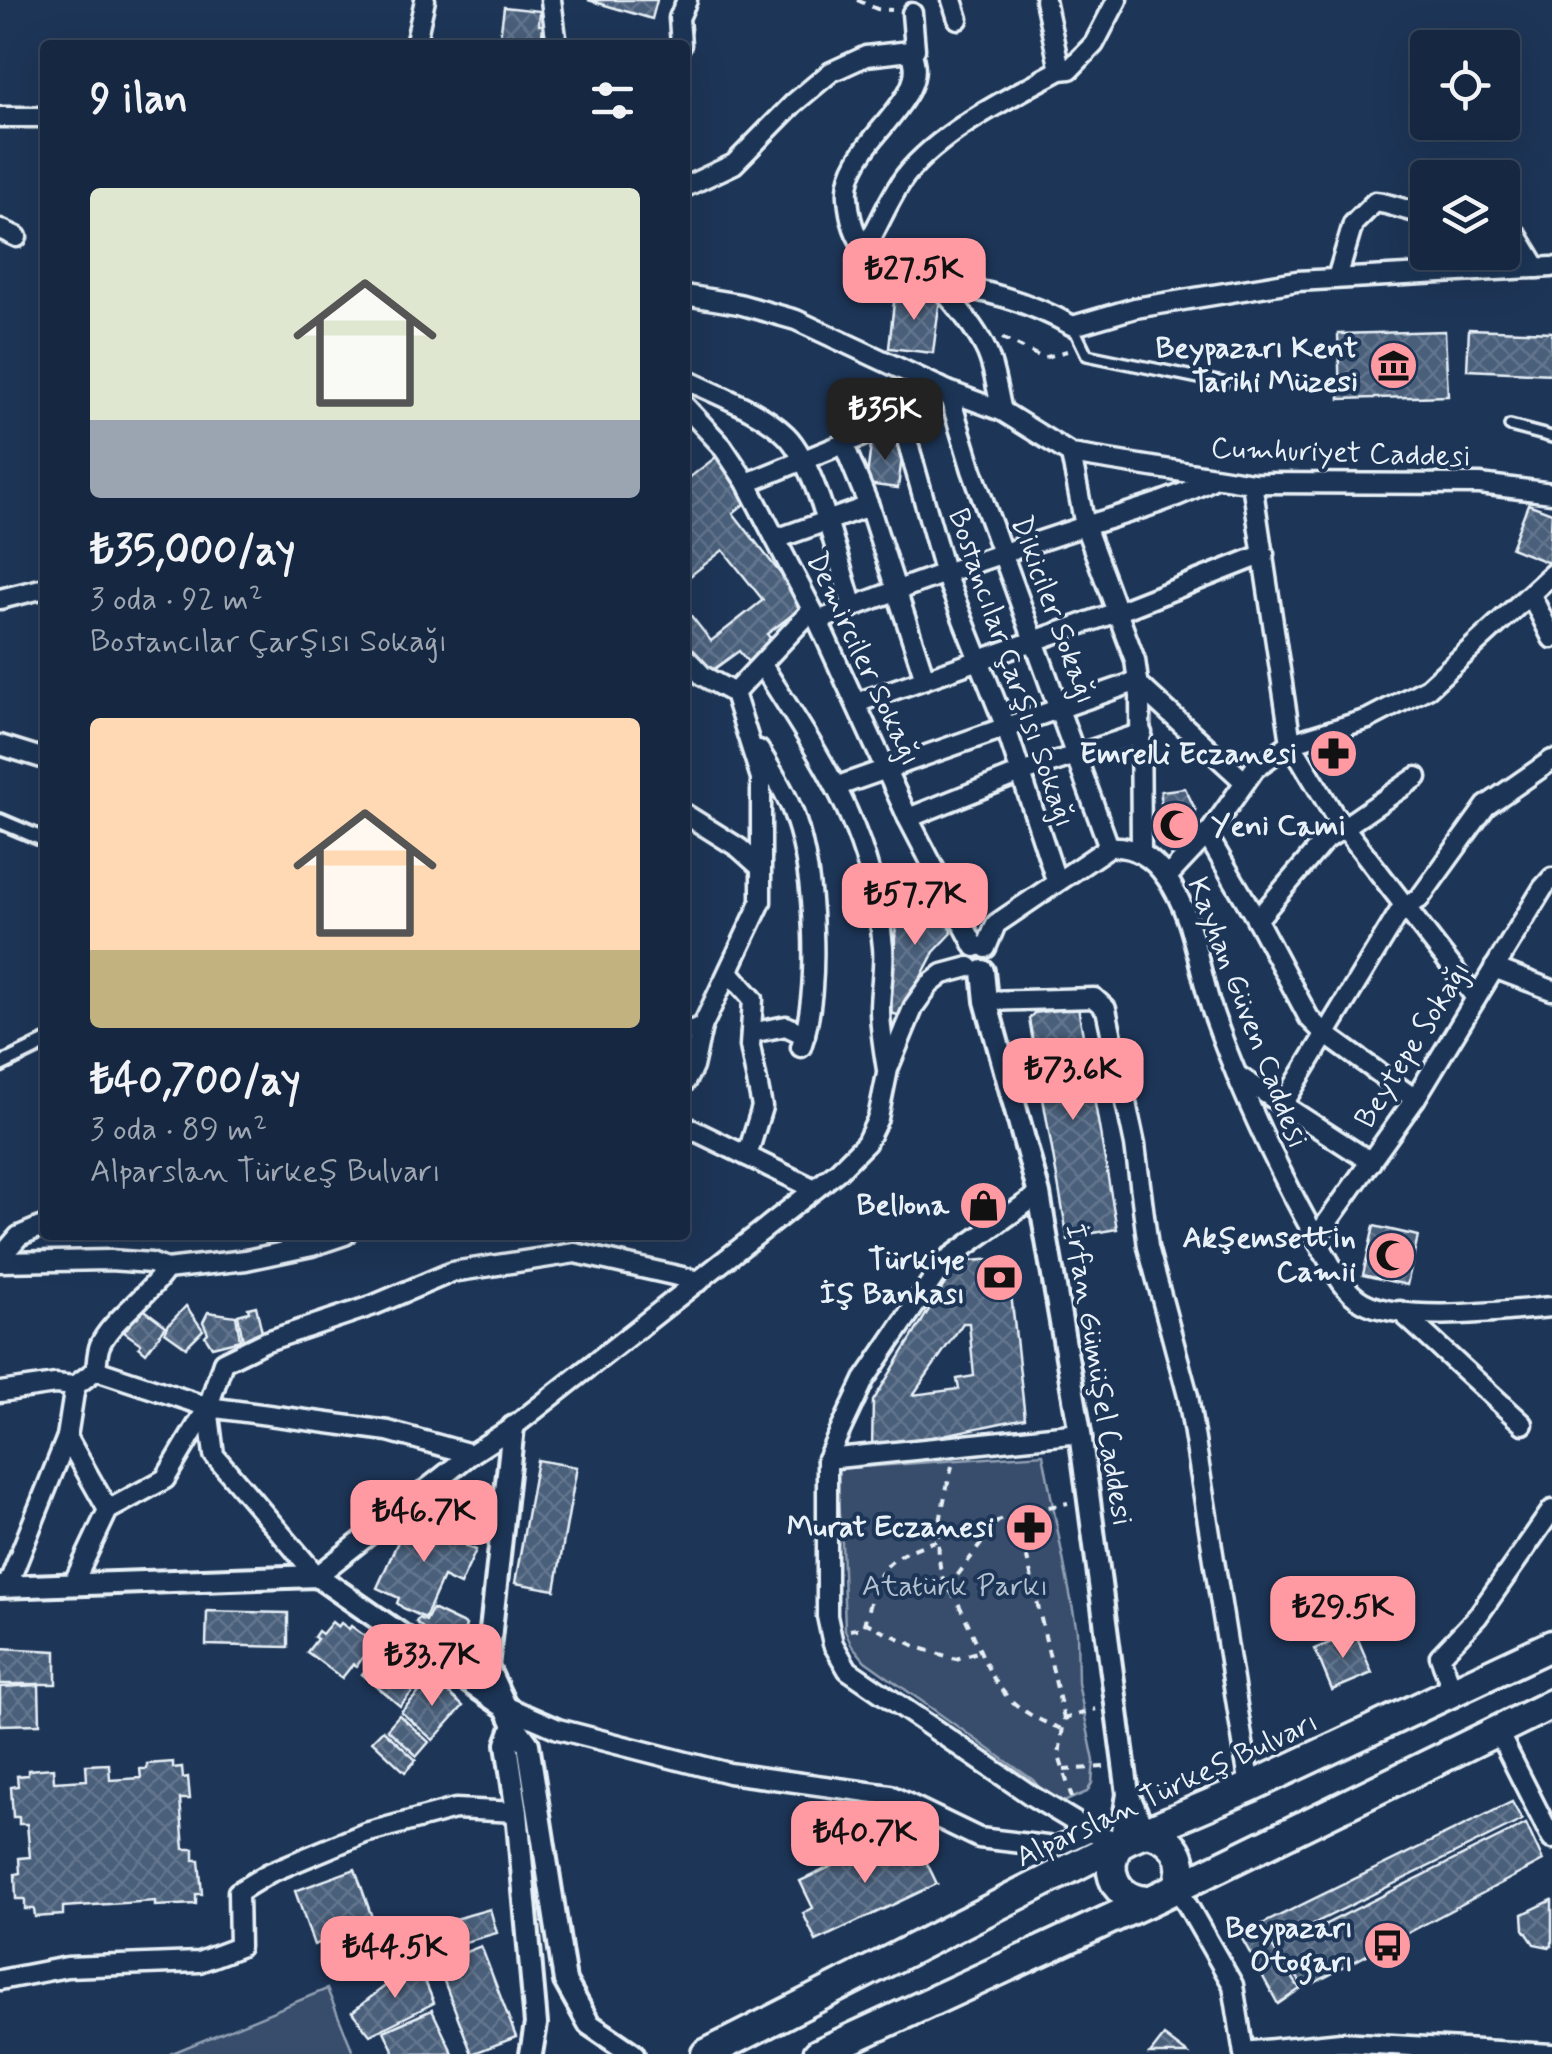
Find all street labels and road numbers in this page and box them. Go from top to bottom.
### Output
street label: Cumhuriyet Caddesi [1210,429,1472,477]
street label: Bostancılar Çarşısı Sokağı [938,503,1084,833]
street label: Dikiciler Sokağı [1001,510,1105,710]
street label: Demirciler Sokağı [796,546,930,772]
street label: Kayhan Güven Caddesi [1177,872,1317,1154]
street label: Beytepe Sokağı [1346,954,1480,1136]
street label: İrfan Gümüşel Caddesi [1055,1221,1141,1529]
street label: Alparslan Türkeş Bulvarı [1010,1703,1324,1877]

